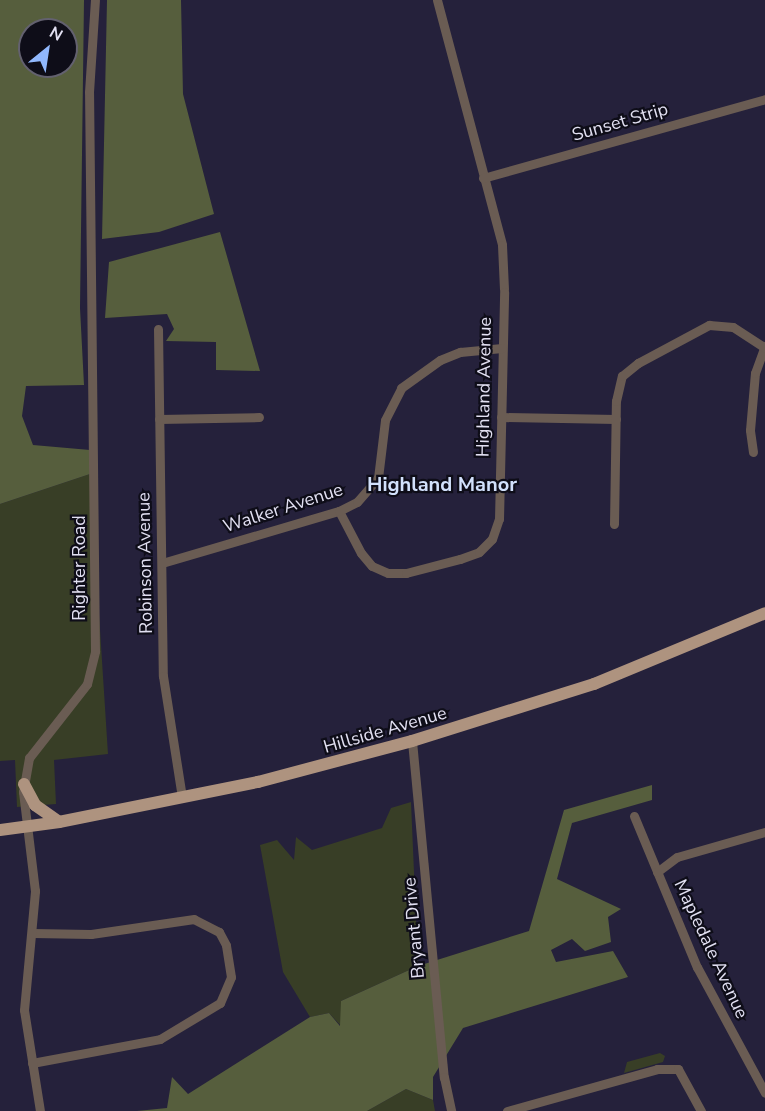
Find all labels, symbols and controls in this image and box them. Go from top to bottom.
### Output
north arrow [18,18,78,78]
text: N [45,22,67,47]
street label: Sunset Strip [569,98,671,146]
street label: Highland Avenue [472,317,496,457]
district label: Highland Manor [367,472,517,496]
street label: Walker Avenue [221,479,345,537]
street label: Robinson Avenue [133,492,157,634]
street label: Righter Road [68,515,90,621]
street label: Hillside Avenue [321,702,449,758]
street label: Bryant Drive [399,876,429,980]
street label: Mapledale Avenue [669,876,753,1022]

